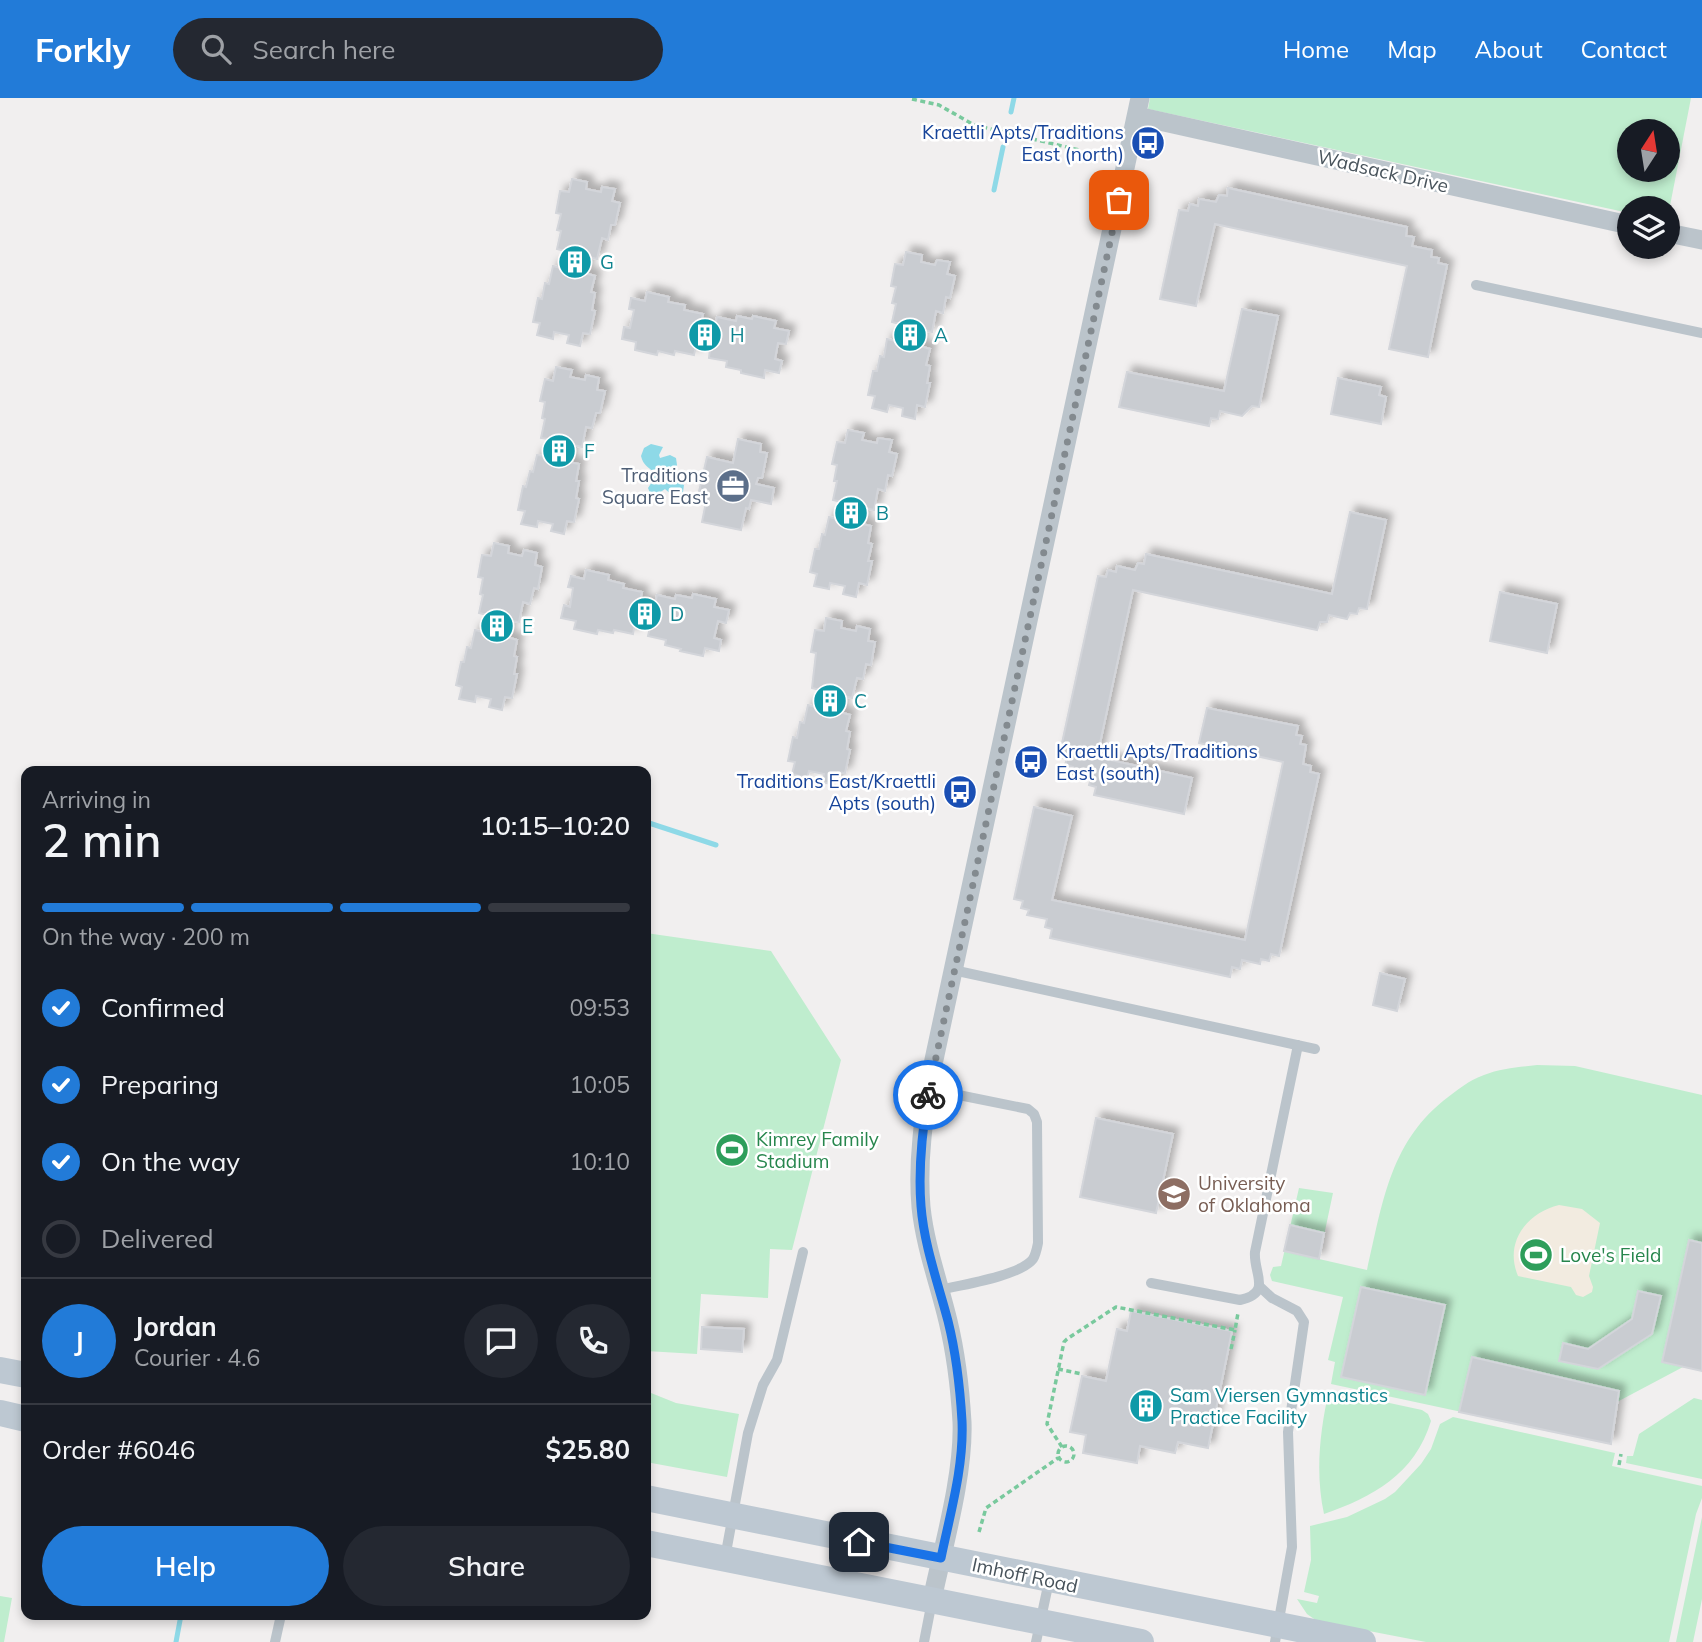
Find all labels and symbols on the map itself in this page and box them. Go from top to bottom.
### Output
north arrow [1617,119,1680,182]
place label: Kraettli Apts/Traditions East (north) [922,120,1124,166]
bus stop icon: Kraettli Apts/Traditions East (north) [1129,124,1167,162]
street label: Wadsack Drive [1315,144,1451,198]
pin [1089,170,1149,230]
building icon: G [556,243,594,281]
place label: G [600,250,614,274]
building icon: H [686,316,724,354]
building icon: A [891,316,929,354]
place label: H [730,323,745,347]
place label: A [934,323,948,347]
building icon: F [540,432,578,470]
place label: F [584,439,595,463]
place label: Traditions Square East [602,463,708,509]
office icon: Traditions Square East [714,467,752,505]
building icon: B [832,494,870,532]
place label: B [876,501,889,525]
building icon: D [626,595,664,633]
place label: D [670,602,684,626]
building icon: E [478,607,516,645]
place label: E [522,614,533,638]
building icon: C [811,682,849,720]
place label: C [854,689,867,713]
place label: Kraettli Apts/Traditions East (south) [1056,739,1258,785]
bus stop icon: Kraettli Apts/Traditions East (south) [1012,743,1050,781]
place label: Traditions East/Kraettli Apts (south) [737,769,936,815]
bus stop icon: Traditions East/Kraettli Apts (south) [941,773,979,811]
courier [893,1060,963,1130]
place label: Kimrey Family Stadium [756,1127,879,1173]
sports icon: Kimrey Family Stadium [713,1131,751,1169]
place label: University of Oklahoma [1198,1171,1311,1217]
school or university icon: University of Oklahoma [1155,1175,1193,1213]
sports icon: Love's Field [1517,1236,1555,1274]
place label: Love's Field [1560,1243,1661,1267]
place label: Sam Viersen Gymnastics Practice Facility [1170,1383,1388,1429]
building icon: Sam Viersen Gymnastics Practice Facility [1127,1387,1165,1425]
pin [829,1512,889,1572]
street label: Imhoff Road [970,1552,1080,1598]

